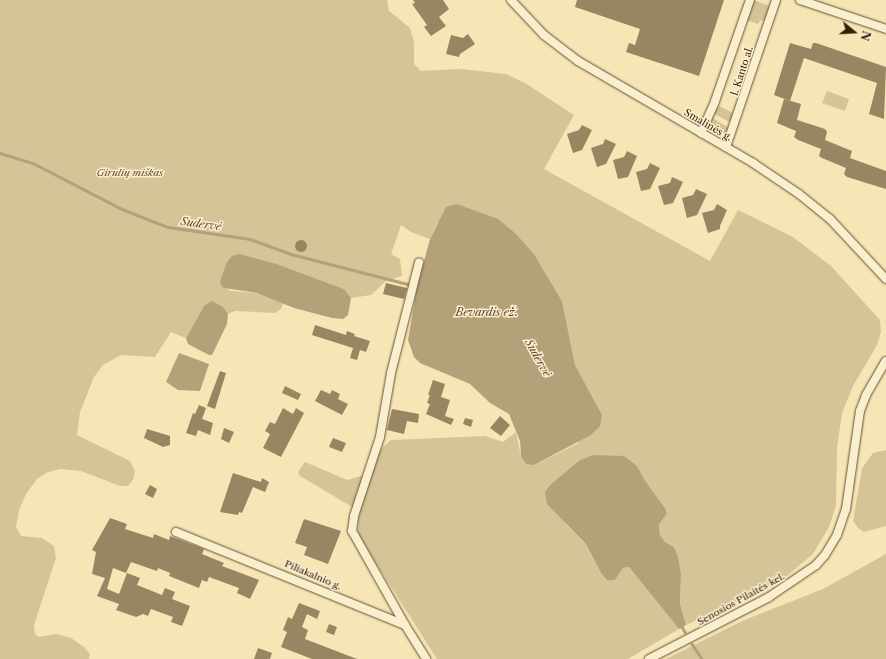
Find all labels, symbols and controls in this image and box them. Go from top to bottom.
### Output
north arrow [834,12,874,52]
text: N [857,29,874,42]
street label: I. Kanto al. [728,45,756,97]
street label: Smalinės g. [682,106,734,144]
park label: Girulių miškas [97,167,163,179]
water label: Sudervė [180,215,222,233]
water label: Bevardis ež. [456,305,518,319]
water label: Sudervė [522,337,554,379]
street label: Piliakalnio g. [283,558,343,592]
street label: Senosios Pilaitės kel. [695,570,787,628]

